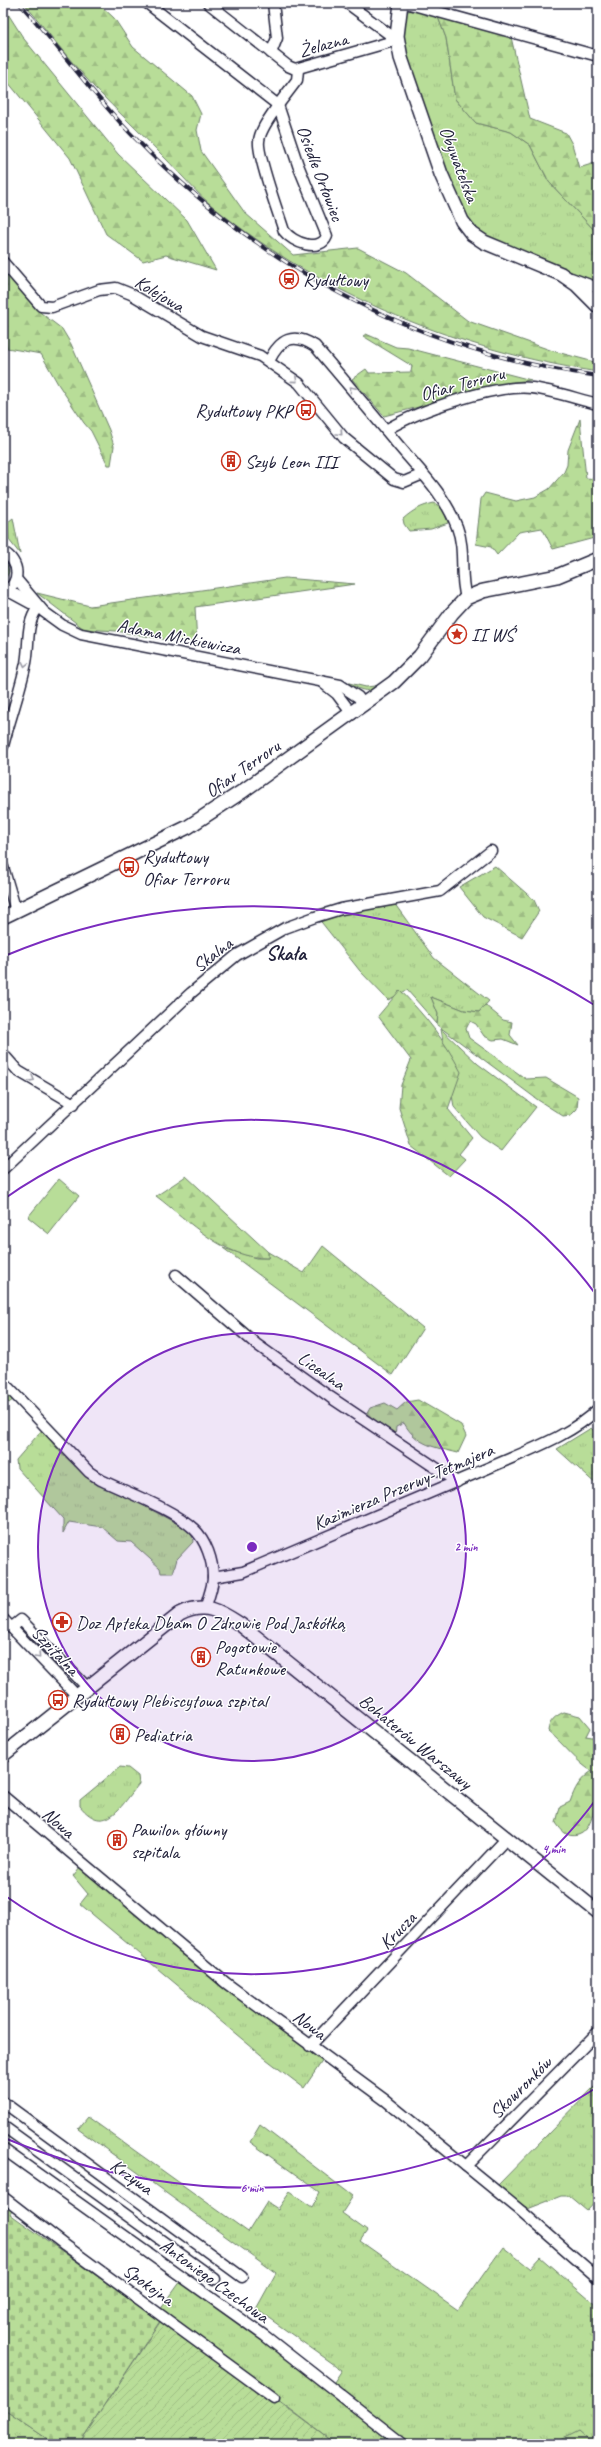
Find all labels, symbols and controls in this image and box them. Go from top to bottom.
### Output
street label: Żelazna [296,26,352,63]
street label: Osiedle Orłowiec [291,122,350,226]
street label: Obywatelska [434,123,485,208]
station icon: Rydułtowy [278,268,300,290]
place label: Rydułtowy [303,268,369,292]
street label: Kolejowa [130,270,190,319]
street label: Ofiar Terroru [418,361,508,407]
one-way arrow [290,375,297,382]
one-way arrow [350,387,357,394]
place label: Rydułtowy PKP [195,399,295,423]
bus stop icon: Rydułtowy PKP [295,399,317,421]
one-way arrow [335,429,342,436]
building icon: Szyb Leon III [220,450,242,472]
place label: Szyb Leon III [245,450,342,474]
street label: Adama Mickiewicza [115,613,244,661]
place icon: II WŚ [446,623,468,645]
place label: II WŚ [471,623,518,647]
one-way arrow [22,660,30,667]
street label: Ofiar Terroru [201,734,285,803]
place label: Rydułtowy Ofiar Terroru [143,845,230,891]
bus stop icon: Rydułtowy Ofiar Terroru [118,856,140,878]
street label: Skalna [188,931,238,978]
district label: Skała [266,941,308,966]
one-way arrow [28,1074,35,1082]
street label: Licealna [293,1346,351,1397]
street label: Kazimierza Przerwy-Tetmajera [309,1437,499,1536]
text: 2 min [455,1539,478,1555]
centre of rings [245,1540,259,1554]
pharmacy icon: Doz Apteka Dbam O Zdrowie Pod Jaskółką [51,1611,73,1633]
place label: Doz Apteka Dbam O Zdrowie Pod Jaskółką [76,1611,346,1635]
street label: Szpitalna [26,1621,86,1682]
place label: Pogotowie Ratunkowe [215,1635,287,1681]
building icon: Pogotowie Ratunkowe [190,1646,212,1668]
one-way arrow [33,1651,41,1659]
bus stop icon: Rydułtowy Plebiscytowa szpital [47,1689,69,1711]
place label: Rydułtowy Plebiscytowa szpital [72,1689,271,1713]
street label: Bohaterów Warszawy [354,1689,478,1796]
building icon: Pediatria [109,1723,131,1745]
place label: Pediatria [134,1723,193,1747]
street label: Nowa [37,1802,81,1844]
place label: Pawilon główny szpitala [131,1818,228,1864]
building icon: Pawilon główny szpitala [106,1829,128,1851]
text: 4 min [543,1841,566,1857]
street label: Krucza [374,1906,422,1955]
street label: Nowa [288,2005,332,2046]
street label: Skowronków [484,2050,559,2124]
street label: Krzywa [105,2153,159,2201]
text: 6 min [240,2180,264,2196]
street label: Antoniego Czechowa [155,2233,275,2329]
street label: Spokojna [118,2258,180,2313]

